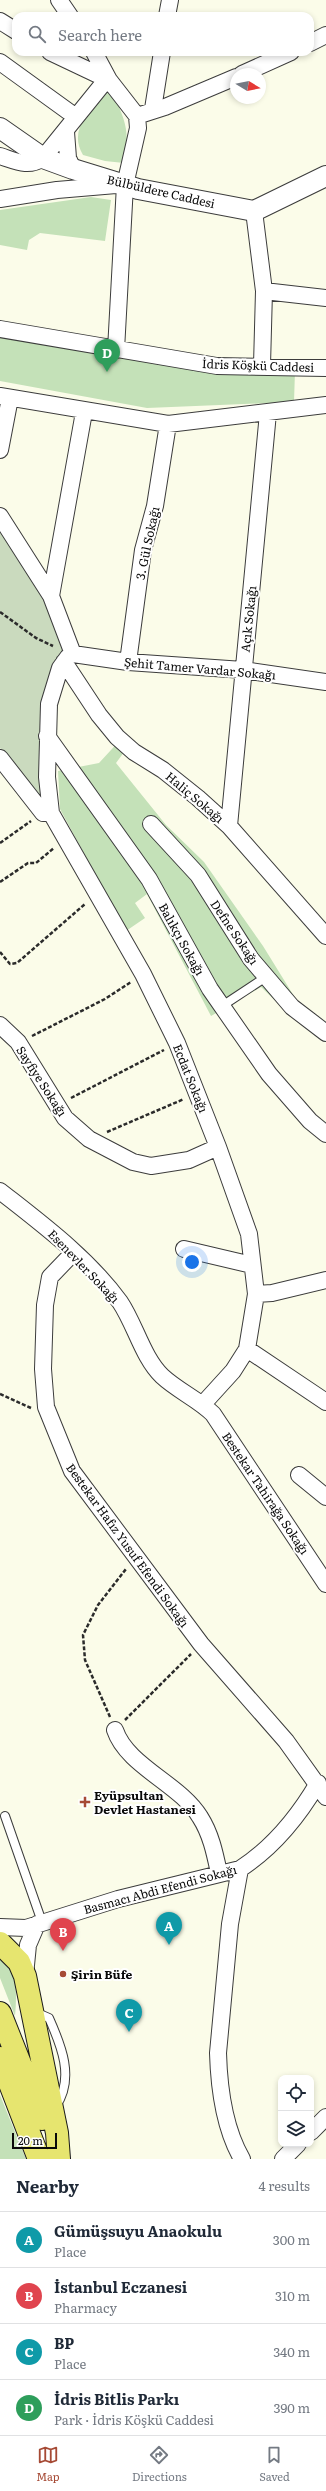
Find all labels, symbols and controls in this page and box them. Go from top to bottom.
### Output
search box [12,12,314,56]
icon: search [26,23,48,45]
text: Search here [58,23,142,46]
north arrow [230,68,266,104]
street label: Bülbüldere Caddesi [105,170,217,212]
pin: D [94,339,120,372]
street label: İdris Köşkü Caddesi [202,354,314,376]
street label: 3. Gül Sokağı [130,505,164,581]
street label: Açık Sokağı [236,585,260,653]
street label: Şehit Tamer Vardar Sokağı [123,652,277,684]
street label: Haliç Sokağı [162,767,228,827]
street label: Defne Sokağı [207,896,263,968]
street label: Balıkçı Sokağı [155,899,209,979]
street label: Ecdat Sokağı [169,1041,213,1115]
street label: Sayfiye Sokağı [12,1042,72,1120]
street label: Esenevler Sokağı [44,1225,124,1307]
your location [182,1252,202,1272]
street label: Bestekar Tahirağa Sokağı [218,1428,314,1558]
street label: Bestekar Hafız Yusuf Efendi Sokağı [62,1459,194,1631]
place label: Eyüpsultan Devlet Hastanesi [94,1786,197,1818]
marker: Eyüpsultan Devlet Hastanesi [79,1796,91,1808]
street label: Basmacı Abdi Efendi Sokağı [81,1860,239,1918]
pin: A [156,1912,182,1945]
pin: B [50,1918,76,1951]
place label: Şirin Büfe [71,1965,133,1983]
marker: Şirin Büfe [58,1969,68,1979]
pin: C [116,1999,142,2032]
map controls [278,2075,314,2147]
button: locate [278,2075,314,2111]
button: layers [278,2111,314,2147]
scale bar [12,2131,57,2150]
text: 20 m [18,2132,43,2148]
text: Nearby [16,2173,79,2198]
text: 4 results [259,2176,310,2195]
text: Gümüşsuyu Anaokulu [54,2219,222,2242]
text: A [24,2230,34,2249]
text: 300 m [273,2230,310,2249]
text: Place [54,2242,86,2261]
text: İstanbul Eczanesi [54,2275,187,2298]
text: B [25,2286,33,2305]
text: 310 m [275,2286,310,2305]
text: Pharmacy [54,2298,117,2317]
text: BP [54,2331,74,2354]
text: C [24,2342,34,2361]
text: 340 m [273,2342,310,2361]
text: Place [54,2354,86,2373]
text: İdris Bitlis Parkı [54,2387,179,2410]
text: D [24,2398,34,2417]
text: 390 m [273,2398,310,2417]
text: Park · İdris Köşkü Caddesi [54,2410,214,2429]
tab: Map [36,2444,60,2484]
tab: Directions [132,2444,187,2484]
tab: Saved [259,2444,290,2484]

